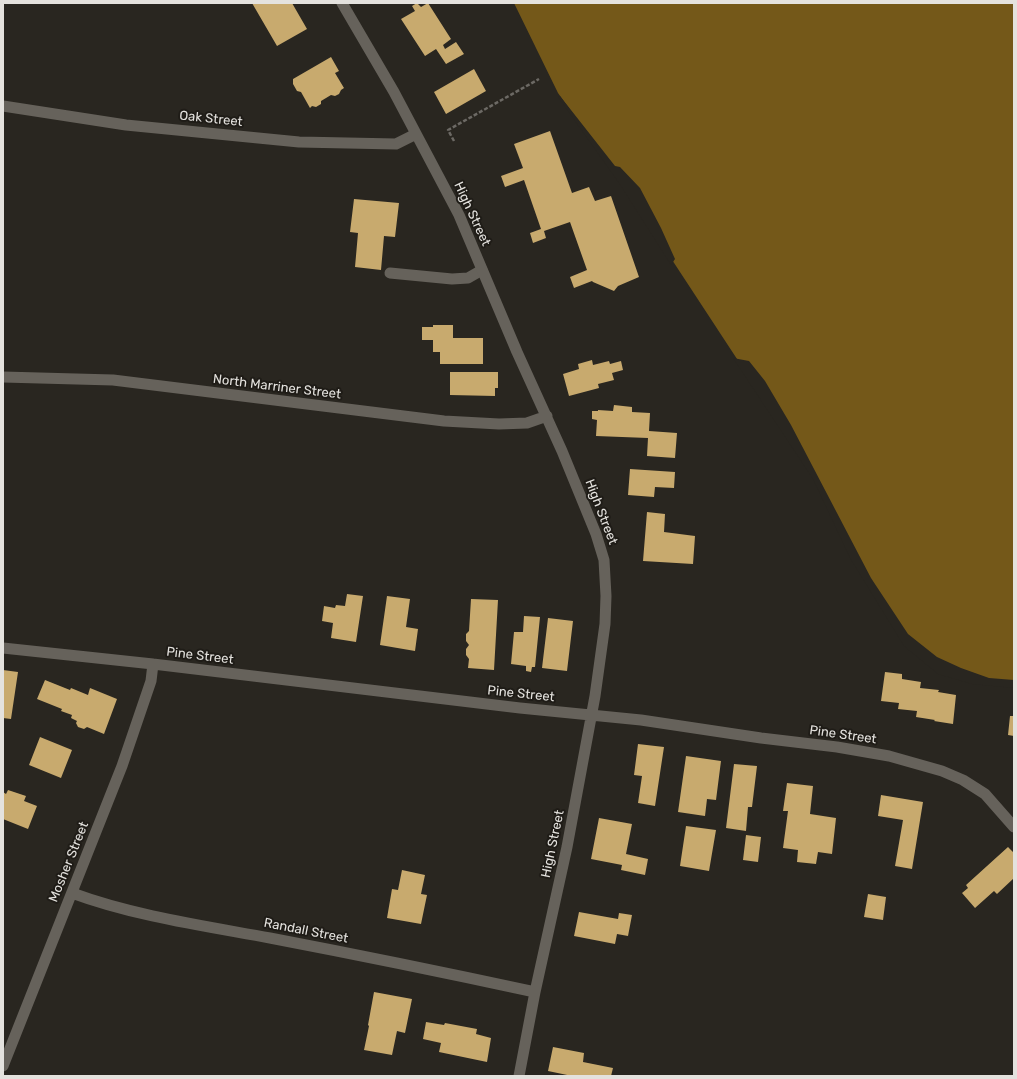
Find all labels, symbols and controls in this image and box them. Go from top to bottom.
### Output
street label: Oak Street [179,108,243,130]
street label: High Street [450,179,494,249]
street label: North Marriner Street [212,371,342,403]
street label: High Street [581,477,621,547]
street label: Pine Street [166,644,234,668]
street label: Pine Street [487,683,555,705]
street label: Pine Street [809,723,877,747]
street label: High Street [538,809,568,879]
street label: Mosher Street [46,820,92,904]
street label: Randall Street [263,915,349,947]

